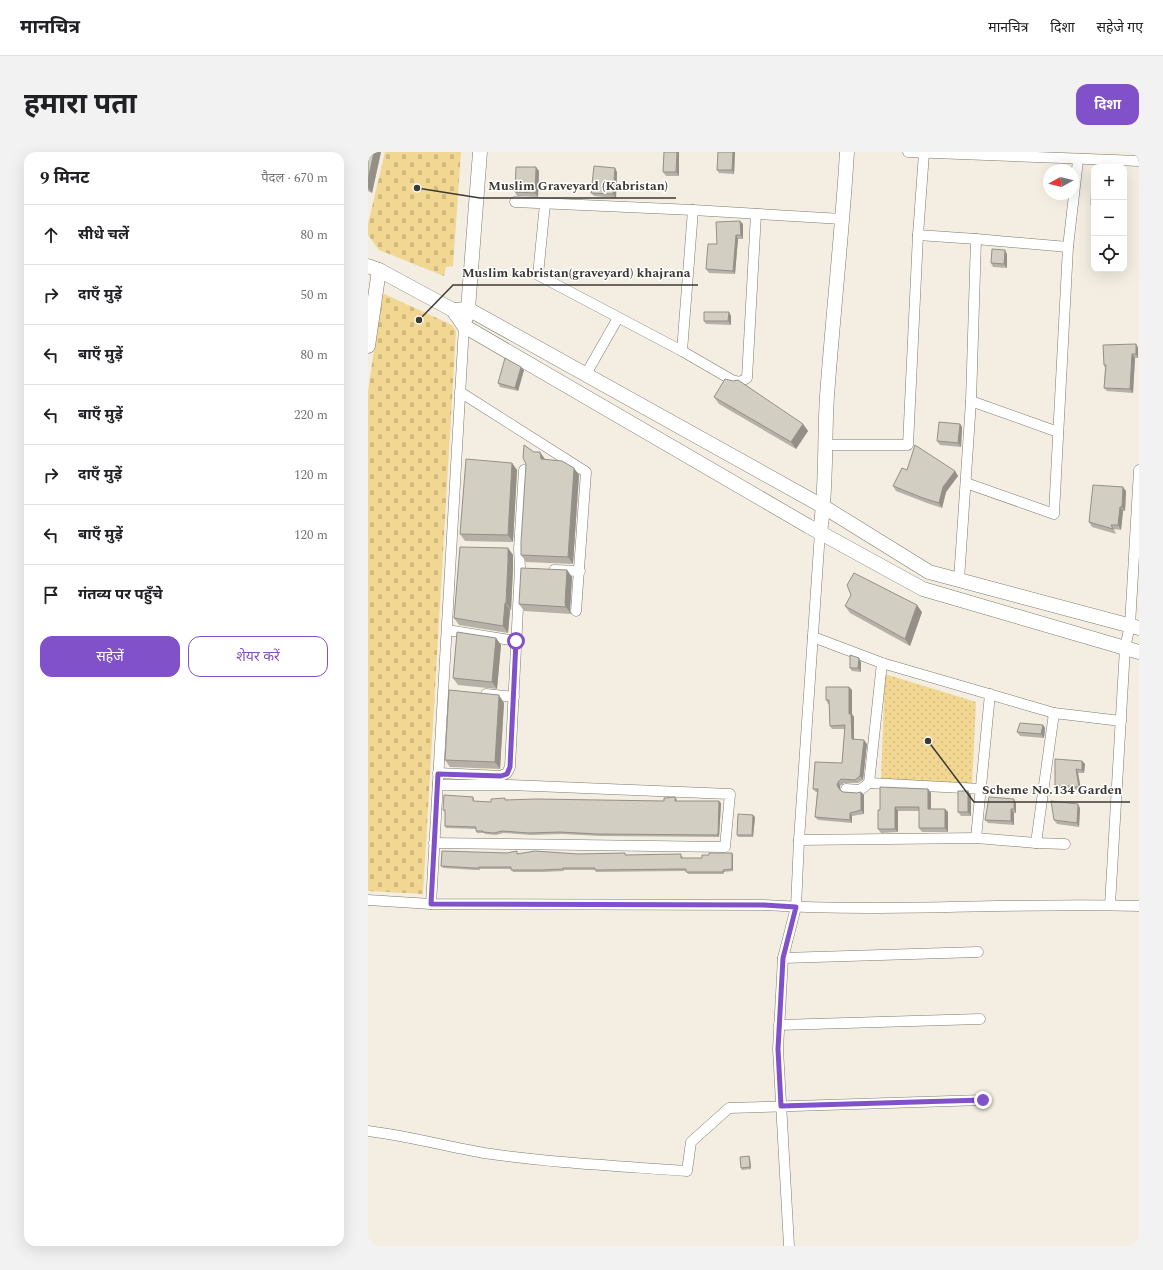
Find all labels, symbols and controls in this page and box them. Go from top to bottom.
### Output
text: मानचित्र [20,13,80,42]
text: मानचित्र [988,17,1028,38]
text: दिशा [1050,17,1075,38]
text: सहेजे गए [1097,17,1143,38]
text: हमारा पता [24,83,137,126]
button: दिशा [1076,84,1139,125]
north arrow [1043,164,1079,200]
map controls [1091,164,1127,272]
button: + [1091,164,1127,200]
text: 9 मिनट [40,165,89,191]
text: पैदल · 670 m [261,168,328,188]
callout: Muslim Graveyard (Kabristan) [480,173,676,198]
text: Muslim Graveyard (Kabristan) [488,176,668,196]
button: − [1091,200,1127,236]
text: सीधे चलें [78,223,129,246]
icon: ahead [40,224,62,246]
text: 80 m [301,225,328,245]
button: locate [1091,236,1127,272]
callout: Muslim kabristan(graveyard) khajrana [453,260,698,285]
text: Muslim kabristan(graveyard) khajrana [462,263,691,283]
text: दाएँ मुड़ें [78,283,122,306]
icon: right [40,284,62,306]
text: 50 m [301,285,328,305]
text: बाएँ मुड़ें [78,343,123,366]
icon: left [40,344,62,366]
text: 80 m [301,345,328,365]
text: बाएँ मुड़ें [78,403,123,426]
icon: left [40,404,62,426]
text: 220 m [294,405,328,425]
text: दाएँ मुड़ें [78,463,122,486]
icon: right [40,464,62,486]
text: 120 m [294,465,328,485]
text: बाएँ मुड़ें [78,523,123,546]
icon: left [40,524,62,546]
text: 120 m [294,525,328,545]
text: गंतव्य पर पहुँचे [78,583,163,606]
icon: arrive [40,584,62,606]
route start [507,632,525,650]
button: सहेजें [40,636,180,677]
button: शेयर करें [188,636,328,677]
callout: Scheme No.134 Garden [974,777,1130,802]
text: Scheme No.134 Garden [982,780,1122,800]
route end [974,1091,992,1109]

